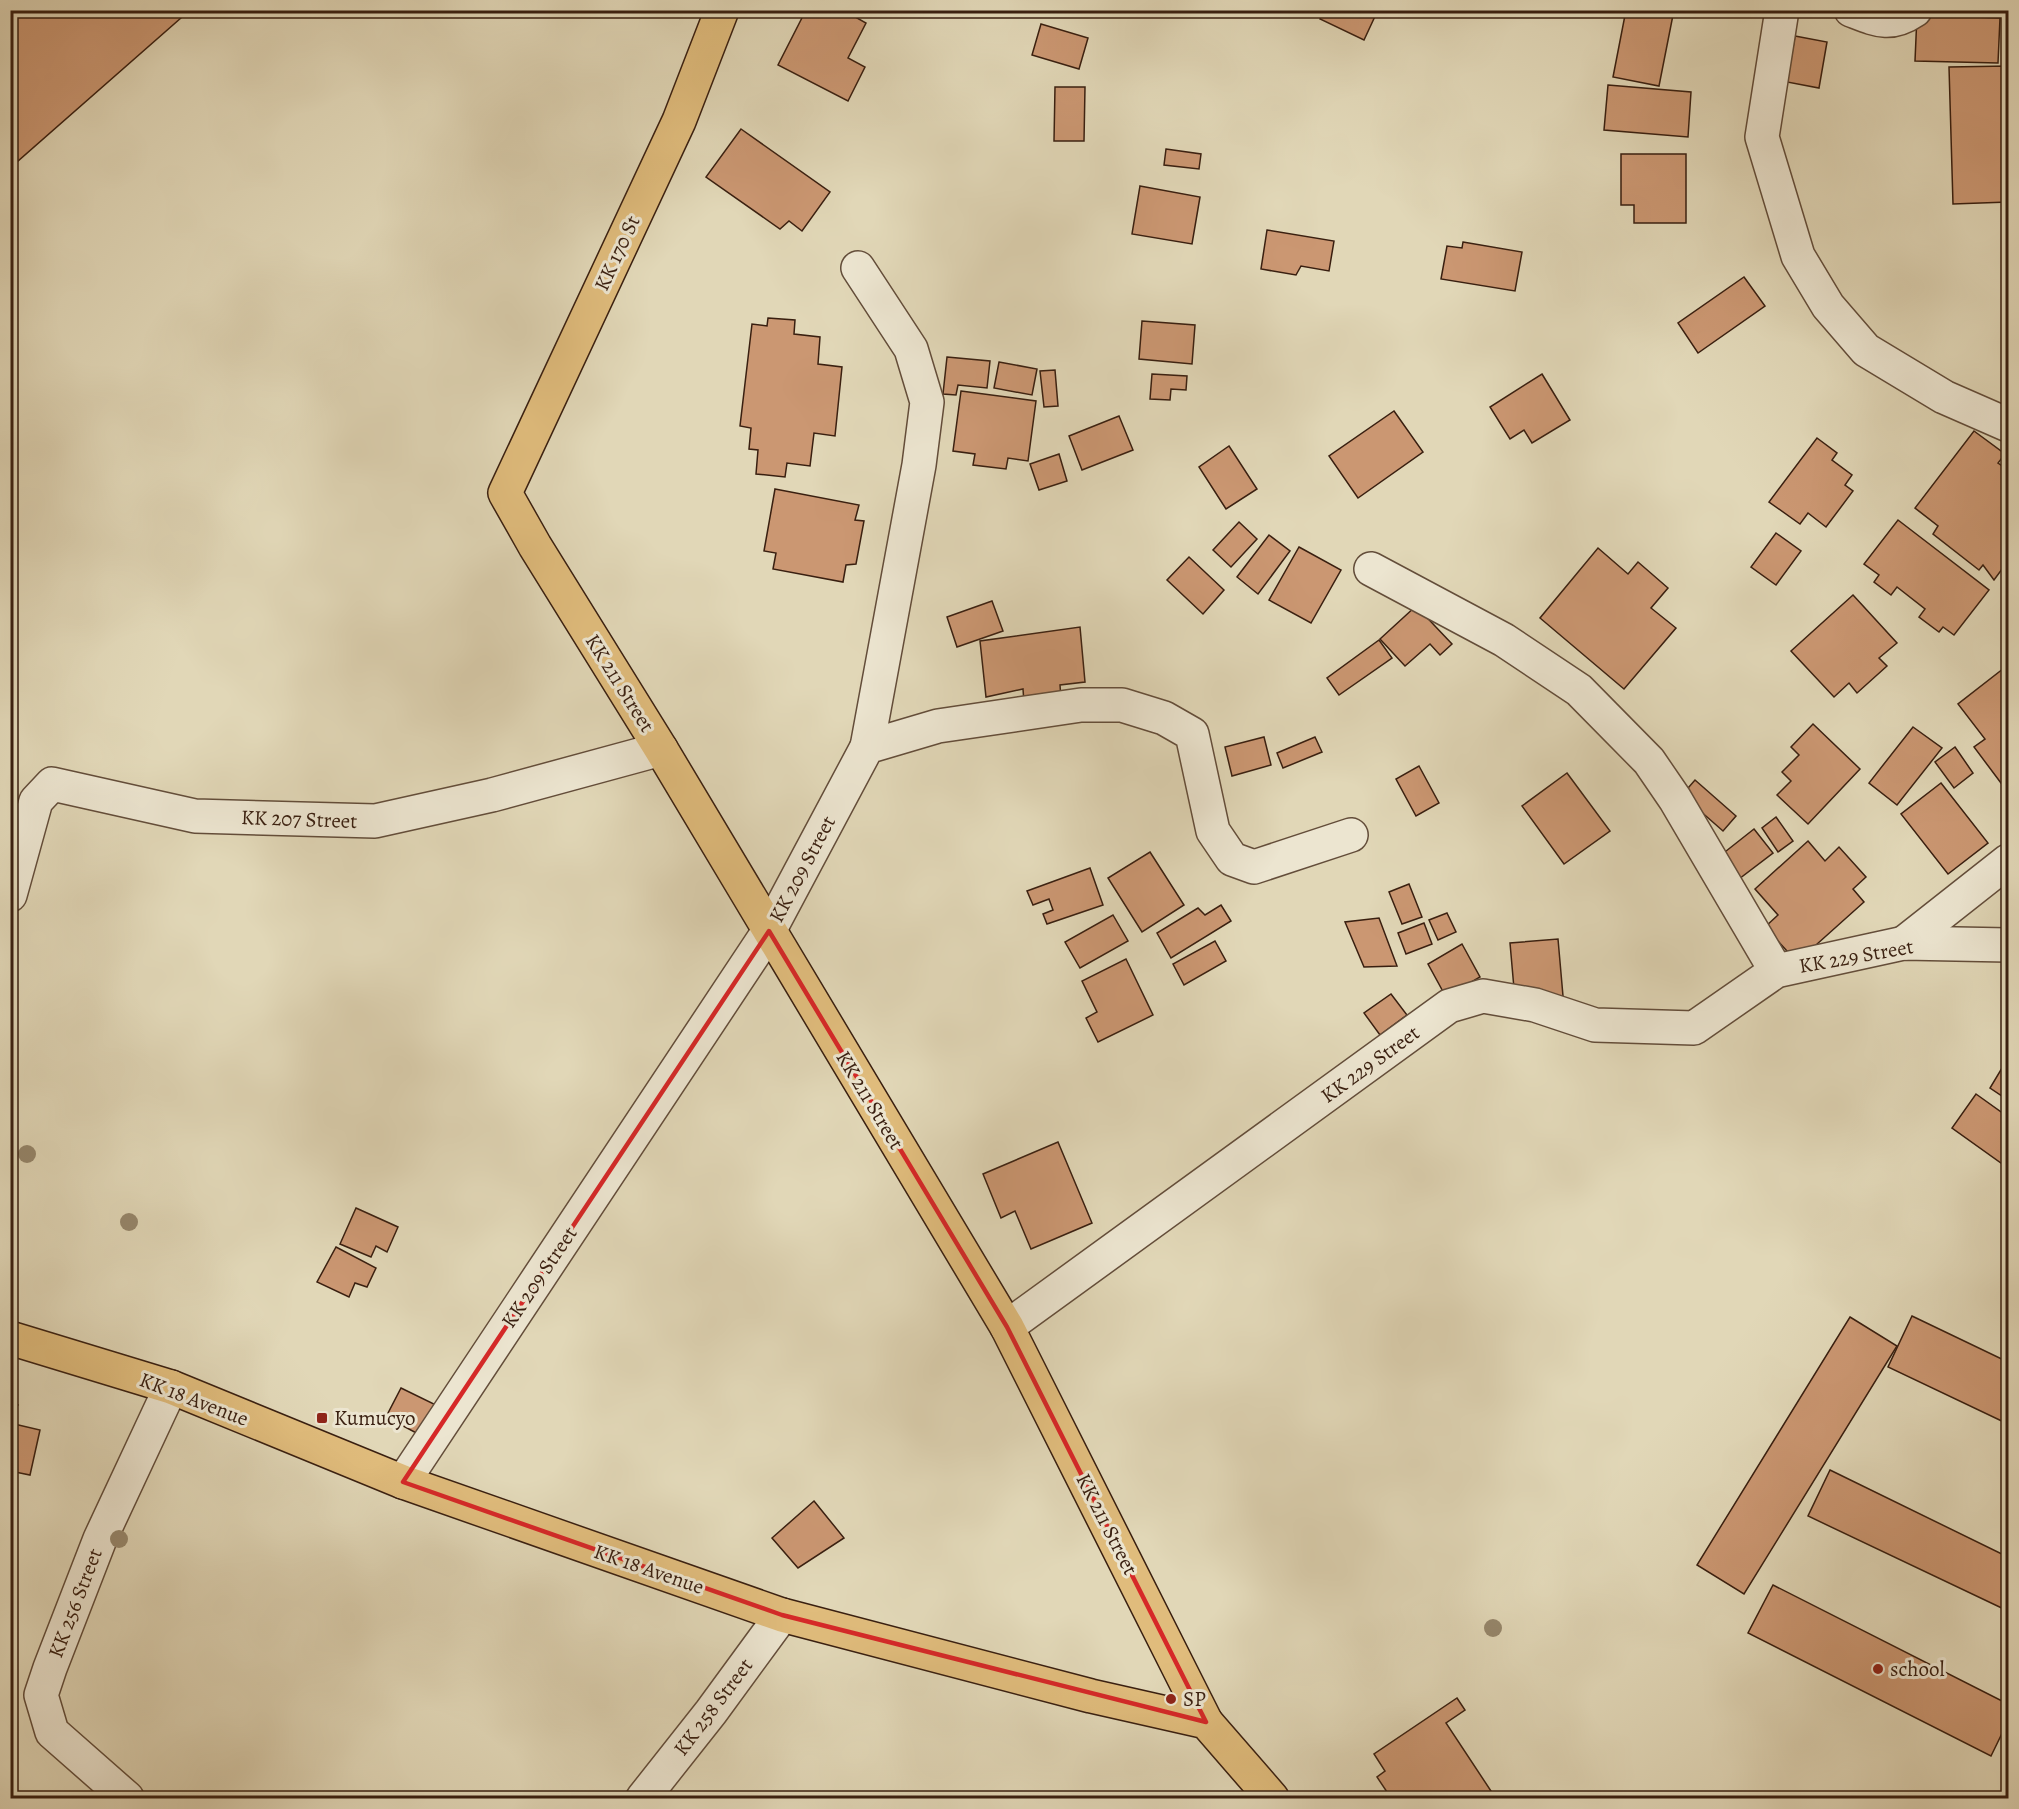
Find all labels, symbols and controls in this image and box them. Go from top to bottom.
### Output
street label: KK 170 St [587,211,647,295]
street label: KK 211 Street [579,629,661,737]
street label: KK 207 Street [240,803,358,835]
street label: KK 209 Street [762,811,842,927]
street label: KK 229 Street [1797,932,1916,980]
street label: KK 229 Street [1315,1019,1425,1109]
street label: KK 211 Street [829,1045,911,1155]
street label: KK 209 Street [495,1221,583,1333]
street label: KK 18 Avenue [135,1365,253,1433]
place label: Kumucyo [334,1404,415,1432]
marker: Kumucyo [315,1411,329,1425]
street label: KK 211 Street [1069,1468,1145,1580]
street label: KK 18 Avenue [590,1537,708,1601]
street label: KK 256 Street [41,1544,109,1662]
street label: KK 258 Street [667,1652,759,1762]
place label: school [1890,1655,1945,1683]
marker: school [1871,1662,1885,1676]
place label: SP [1183,1685,1206,1713]
marker: SP [1164,1692,1178,1706]

